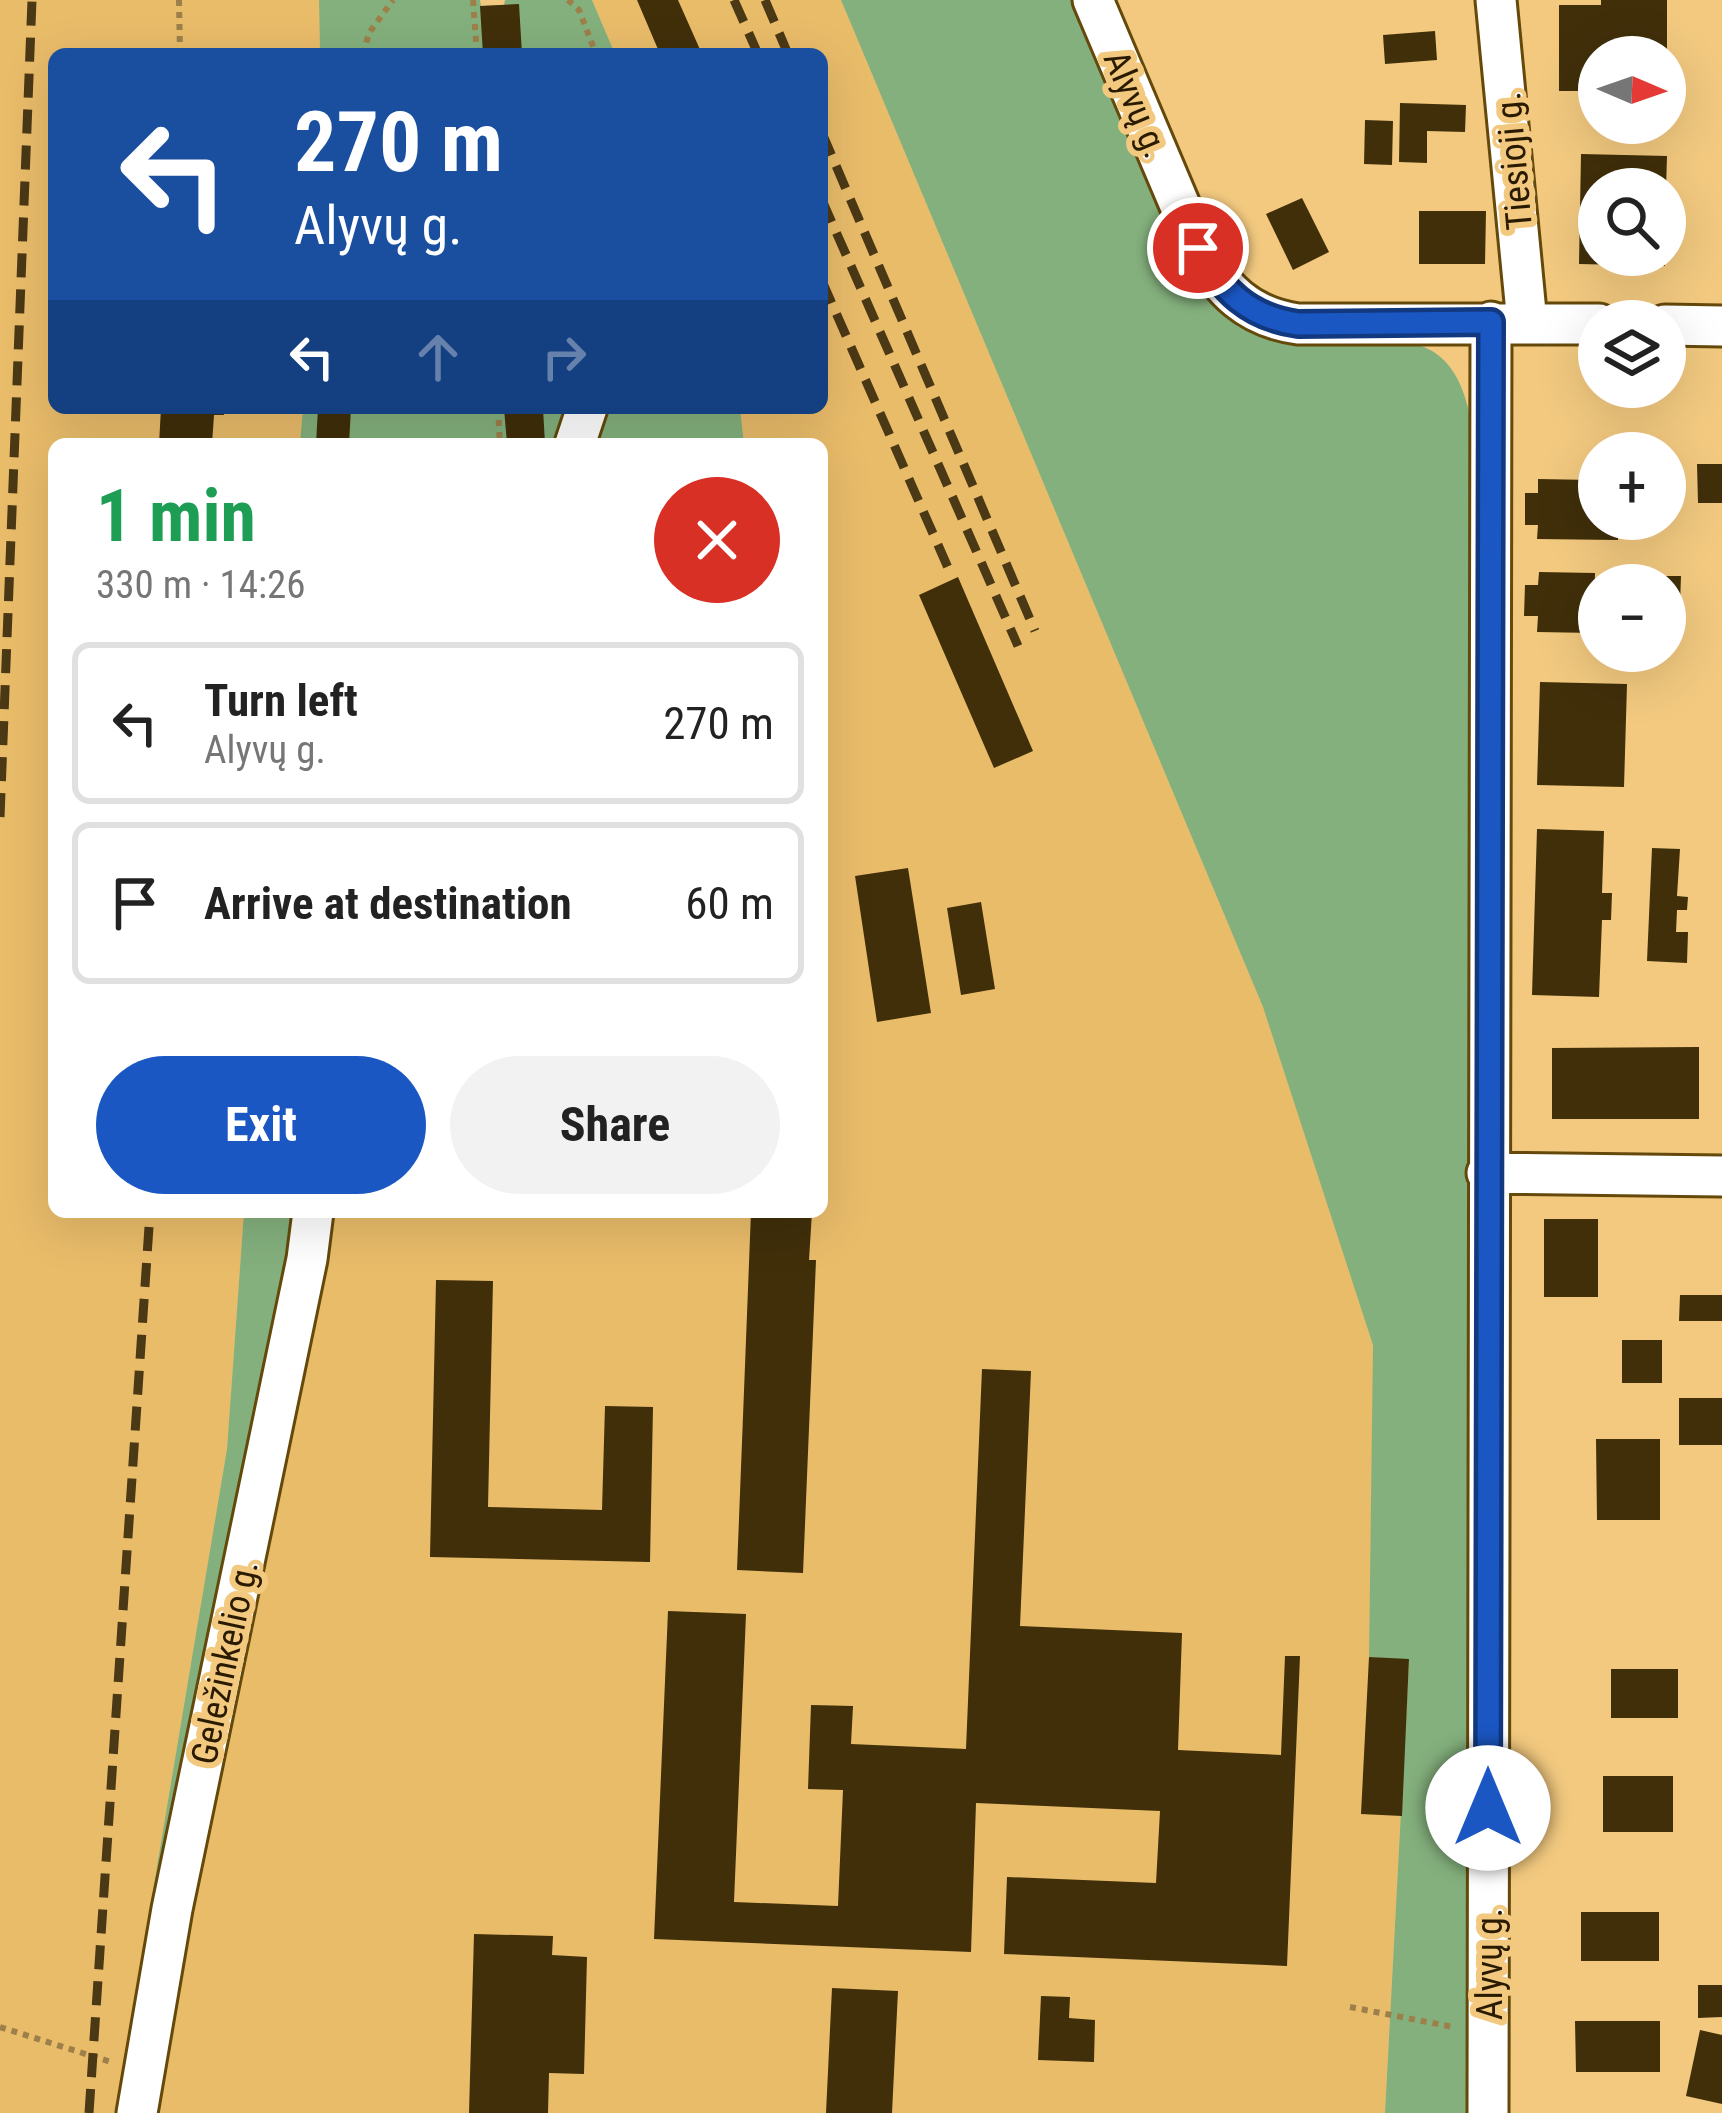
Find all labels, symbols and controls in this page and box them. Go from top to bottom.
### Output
north arrow [1578,36,1686,144]
map controls [1578,36,1686,672]
street label: Alyvų g. [1095,44,1177,164]
street label: Tiesioji g. [1487,90,1541,232]
text: 270 m [294,93,503,192]
icon: left [96,96,252,252]
button: search [1578,168,1686,276]
text: Alyvų g. [294,194,463,257]
pin [1147,197,1249,299]
icon: arrive [1165,215,1231,281]
button: layers [1578,300,1686,408]
icon: left [279,324,345,390]
icon: ahead [405,324,471,390]
icon: right [531,324,597,390]
button: + [1578,432,1686,540]
text: 1 min [96,474,256,559]
button: close [654,477,780,603]
text: 330 m · 14:26 [96,562,306,608]
button: − [1578,564,1686,672]
text: Turn left [204,674,358,727]
icon: left [102,690,168,756]
text: 270 m [663,697,774,750]
text: Alyvų g. [204,727,326,773]
icon: arrive [102,870,168,936]
text: Arrive at destination [204,877,572,930]
text: 60 m [685,877,774,930]
button: Exit [96,1056,426,1194]
button: Share [450,1056,780,1194]
street label: Geležinkelio g. [183,1556,267,1768]
position arrow [1425,1745,1551,1871]
street label: Alyvų g. [1469,1908,1511,2020]

